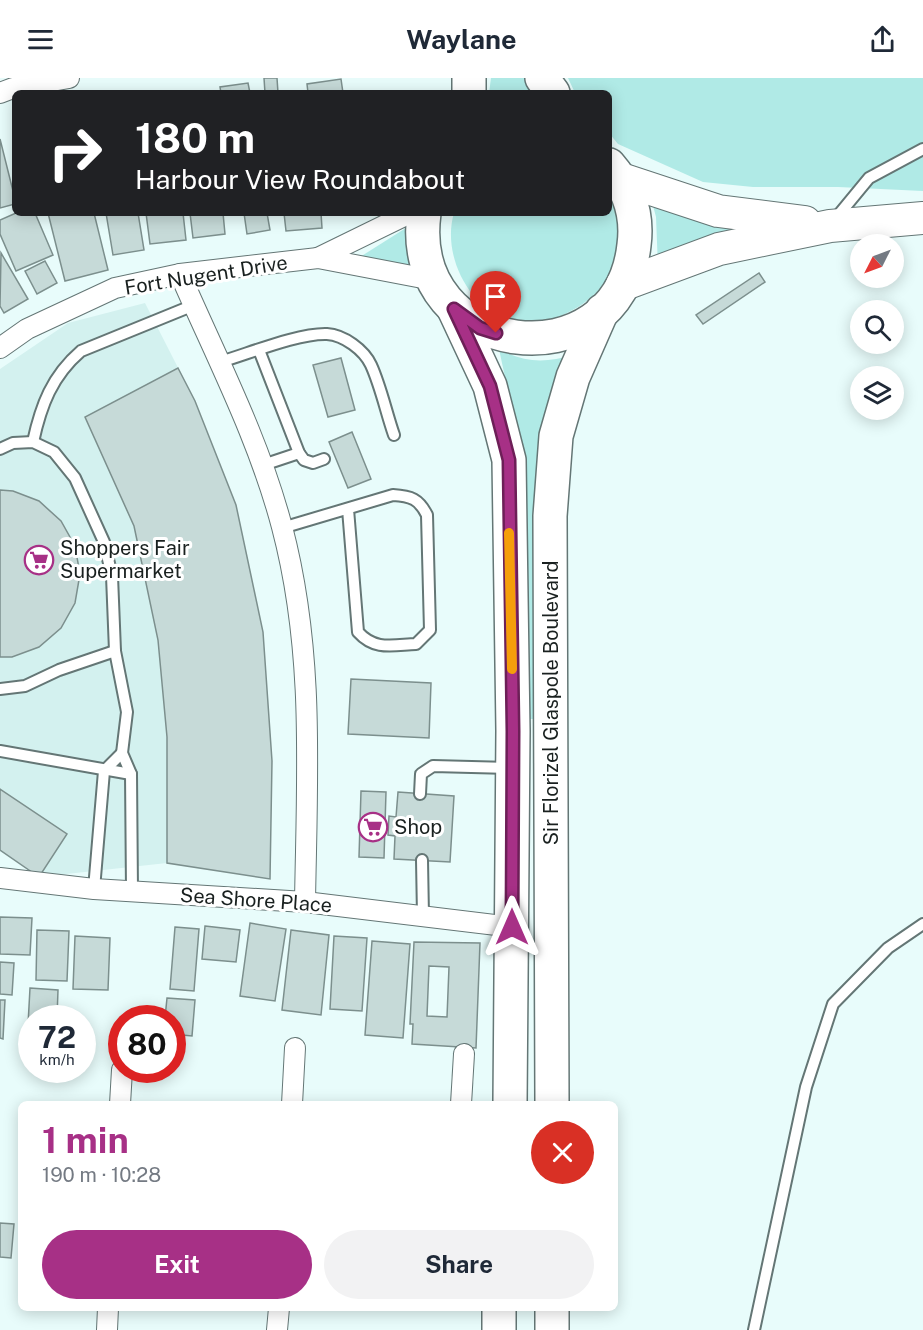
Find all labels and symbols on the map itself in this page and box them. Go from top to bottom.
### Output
north arrow [850,234,904,288]
street label: Fort Nugent Drive [123,250,289,300]
pin [470,271,521,333]
place label: Shoppers Fair Supermarket [60,536,190,583]
supermarket icon: Shoppers Fair Supermarket [23,544,55,576]
street label: Sir Florizel Glaspole Boulevard [539,561,563,845]
supermarket icon: Shop [357,811,389,843]
place label: Shop [394,815,442,839]
street label: Sea Shore Place [179,883,333,917]
position arrow [480,895,544,959]
speed limit sign: 80 [108,1005,186,1083]

